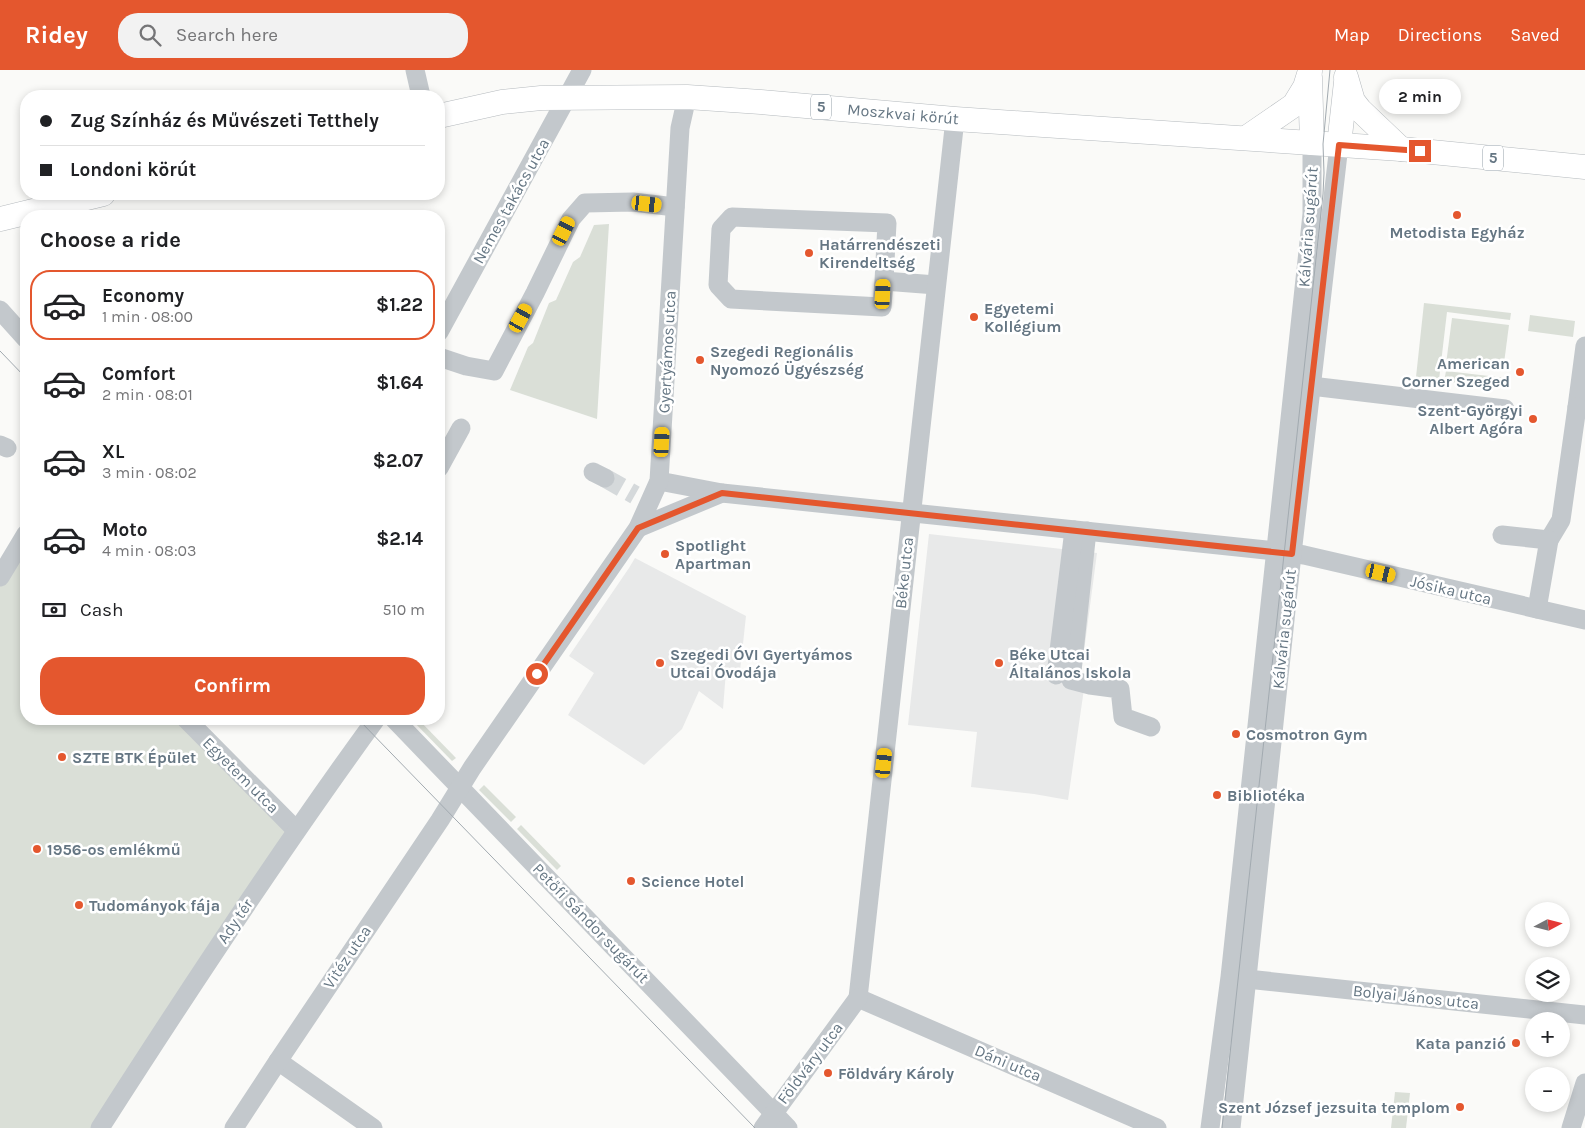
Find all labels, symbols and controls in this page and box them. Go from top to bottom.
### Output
search box [118,13,468,58]
text: Ridey [25,21,88,49]
icon: search [136,21,164,49]
text: Search here [176,24,278,46]
text: Map [1334,24,1370,46]
text: Directions [1398,24,1482,46]
text: Saved [1510,24,1560,46]
callout: 2 min [1379,78,1461,114]
text: 2 min [1398,87,1442,106]
road number: 5 [811,94,831,120]
street label: Moszkvai körút [846,100,960,128]
text: Zug Színház és Művészeti Tetthely [70,110,379,132]
street label: Nemes takács utca [469,135,553,267]
route end [1409,140,1431,162]
road number: 5 [1483,146,1503,170]
text: Londoni körút [70,159,196,181]
street label: Kálvária sugárút [1294,166,1322,288]
car [631,195,662,213]
marker: Metodista Egyház [1451,209,1463,221]
car [550,214,577,248]
place label: Metodista Egyház [1389,223,1525,242]
text: Choose a ride [40,227,181,253]
place label: Határrendészeti Kirendeltség [819,235,941,272]
marker: Határrendészeti Kirendeltség [803,247,815,259]
car [874,279,891,309]
icon: car [42,283,87,328]
text: Economy [102,285,184,307]
street label: Gyertyámos utca [654,290,680,414]
text: $1.22 [376,294,423,316]
place label: Egyetemi Kollégium [984,299,1062,336]
car [507,301,534,335]
text: 1 min · 08:00 [102,307,193,326]
marker: Egyetemi Kollégium [968,311,980,323]
place label: Szegedi Regionális Nyomozó Ügyészség [710,342,863,379]
marker: Szegedi Regionális Nyomozó Ügyészség [694,354,706,366]
place label: American Corner Szeged [1402,354,1510,391]
icon: car [42,361,87,406]
text: Comfort [102,363,176,385]
marker: American Corner Szeged [1514,366,1526,378]
text: $1.64 [376,372,423,394]
text: 2 min · 08:01 [102,385,193,404]
place label: Szent-Györgyi Albert Agóra [1417,401,1523,438]
marker: Szent-Györgyi Albert Agóra [1527,413,1539,425]
car [653,427,670,457]
icon: car [42,439,87,484]
text: XL [102,441,124,463]
text: $2.07 [373,450,423,472]
text: 3 min · 08:02 [102,463,197,482]
icon: car [42,517,87,562]
text: Moto [102,519,148,541]
text: $2.14 [376,528,423,550]
place label: Spotlight Apartman [675,536,751,573]
street label: Béke utca [891,536,917,610]
text: 4 min · 08:03 [102,541,197,560]
marker: Spotlight Apartman [659,548,671,560]
car [1364,562,1397,584]
street label: Kálvária sugárút [1268,568,1300,690]
street label: Jósika utca [1409,571,1493,609]
icon: cash [40,596,68,624]
text: Cash [80,599,124,621]
text: 510 m [382,600,425,619]
place label: Szegedi ÓVI Gyertyámos Utcai Óvodája [670,645,853,682]
place label: Béke Utcai Általános Iskola [1009,645,1131,682]
button: Confirm [40,657,425,715]
marker: Szegedi ÓVI Gyertyámos Utcai Óvodája [654,657,666,669]
marker: Béke Utcai Általános Iskola [993,657,1005,669]
route start [526,663,548,685]
place label: Cosmotron Gym [1246,725,1368,744]
marker: Cosmotron Gym [1230,728,1242,740]
street label: Egyetem utca [199,733,283,817]
car [874,747,893,779]
place label: SZTE BTK Épület [72,748,196,767]
marker: SZTE BTK Épület [56,751,68,763]
place label: Bibliotéka [1227,786,1305,805]
marker: Bibliotéka [1211,789,1223,801]
place label: 1956-os emlékmű [47,840,181,859]
marker: 1956-os emlékmű [31,843,43,855]
street label: Petőfi Sándor sugárút [529,859,653,987]
place label: Science Hotel [641,872,744,891]
marker: Science Hotel [625,875,637,887]
street label: Ady tér [213,895,257,947]
place label: Tudományok fája [89,896,220,915]
marker: Tudományok fája [73,899,85,911]
north arrow [1525,902,1570,948]
map controls [1525,902,1570,1112]
street label: Vitéz utca [319,922,375,992]
button: layers [1525,957,1570,1002]
street label: Bolyai János utca [1352,981,1480,1013]
button: + [1525,1012,1570,1057]
street label: Földváry utca [773,1018,847,1108]
place label: Kata panzió [1415,1034,1506,1053]
marker: Kata panzió [1510,1037,1522,1049]
street label: Dáni utca [972,1041,1044,1085]
place label: Földváry Károly [838,1064,954,1083]
marker: Földváry Károly [822,1067,834,1079]
button: − [1525,1067,1570,1112]
place label: Szent József jezsuita templom [1218,1098,1450,1117]
marker: Szent József jezsuita templom [1454,1101,1466,1113]

